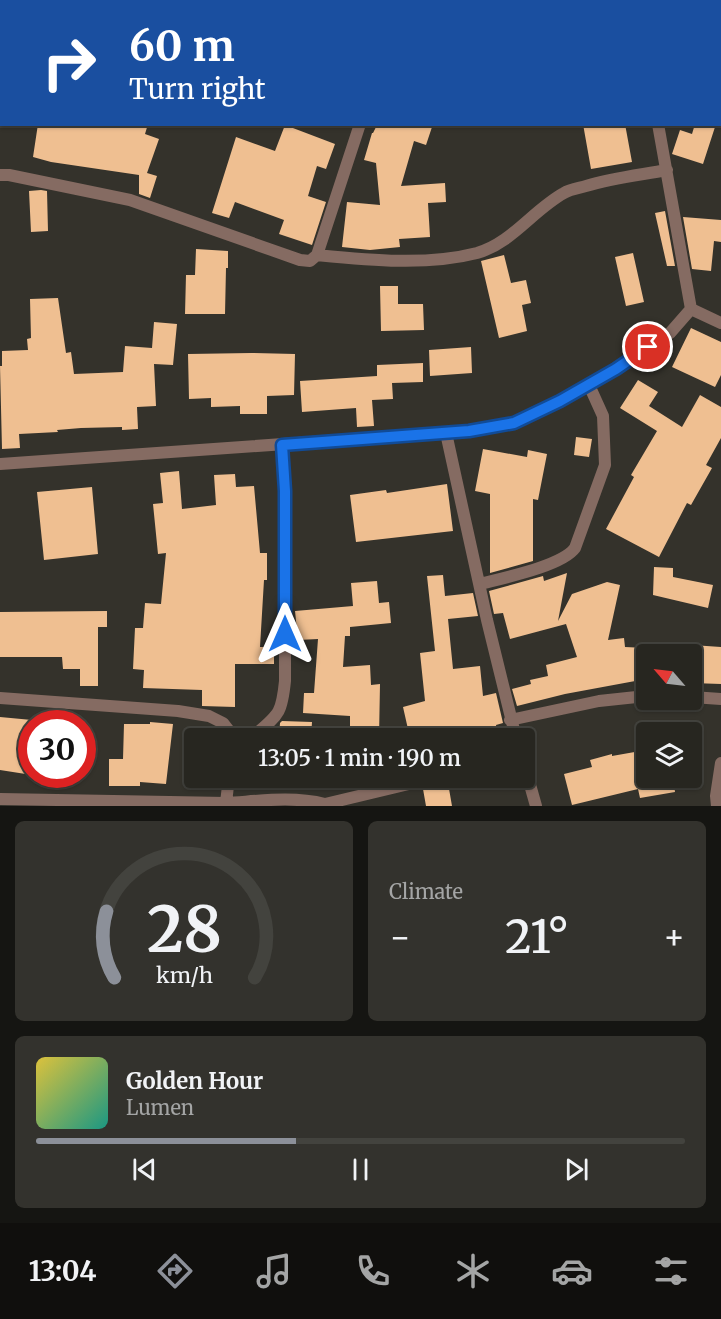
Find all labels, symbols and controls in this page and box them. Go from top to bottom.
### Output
text: 60 m [129,20,235,72]
icon: right [30,24,108,102]
text: Turn right [129,72,266,106]
pin [622,321,673,372]
icon: arrive [631,330,664,363]
position arrow [253,602,317,666]
north arrow [636,644,702,710]
map controls [636,644,702,788]
speed limit sign: 30 [18,710,96,788]
button: layers [636,722,702,788]
text: 13:05 · 1 min · 190 m [258,744,461,772]
text: Climate [389,879,463,904]
text: 28 [147,891,221,969]
text: 21° [505,909,569,965]
text: − [389,917,411,958]
text: + [663,917,685,958]
text: km/h [156,962,212,989]
text: Golden Hour [126,1067,263,1095]
text: Lumen [126,1095,194,1120]
icon: previous [128,1153,161,1186]
icon: pause [344,1153,377,1186]
icon: next [560,1153,593,1186]
icon: directions [154,1250,196,1292]
icon: music [253,1250,295,1292]
icon: phone [352,1250,394,1292]
icon: climate [452,1250,494,1292]
icon: car [551,1250,593,1292]
icon: filters [650,1250,692,1292]
text: 13:04 [29,1254,97,1288]

